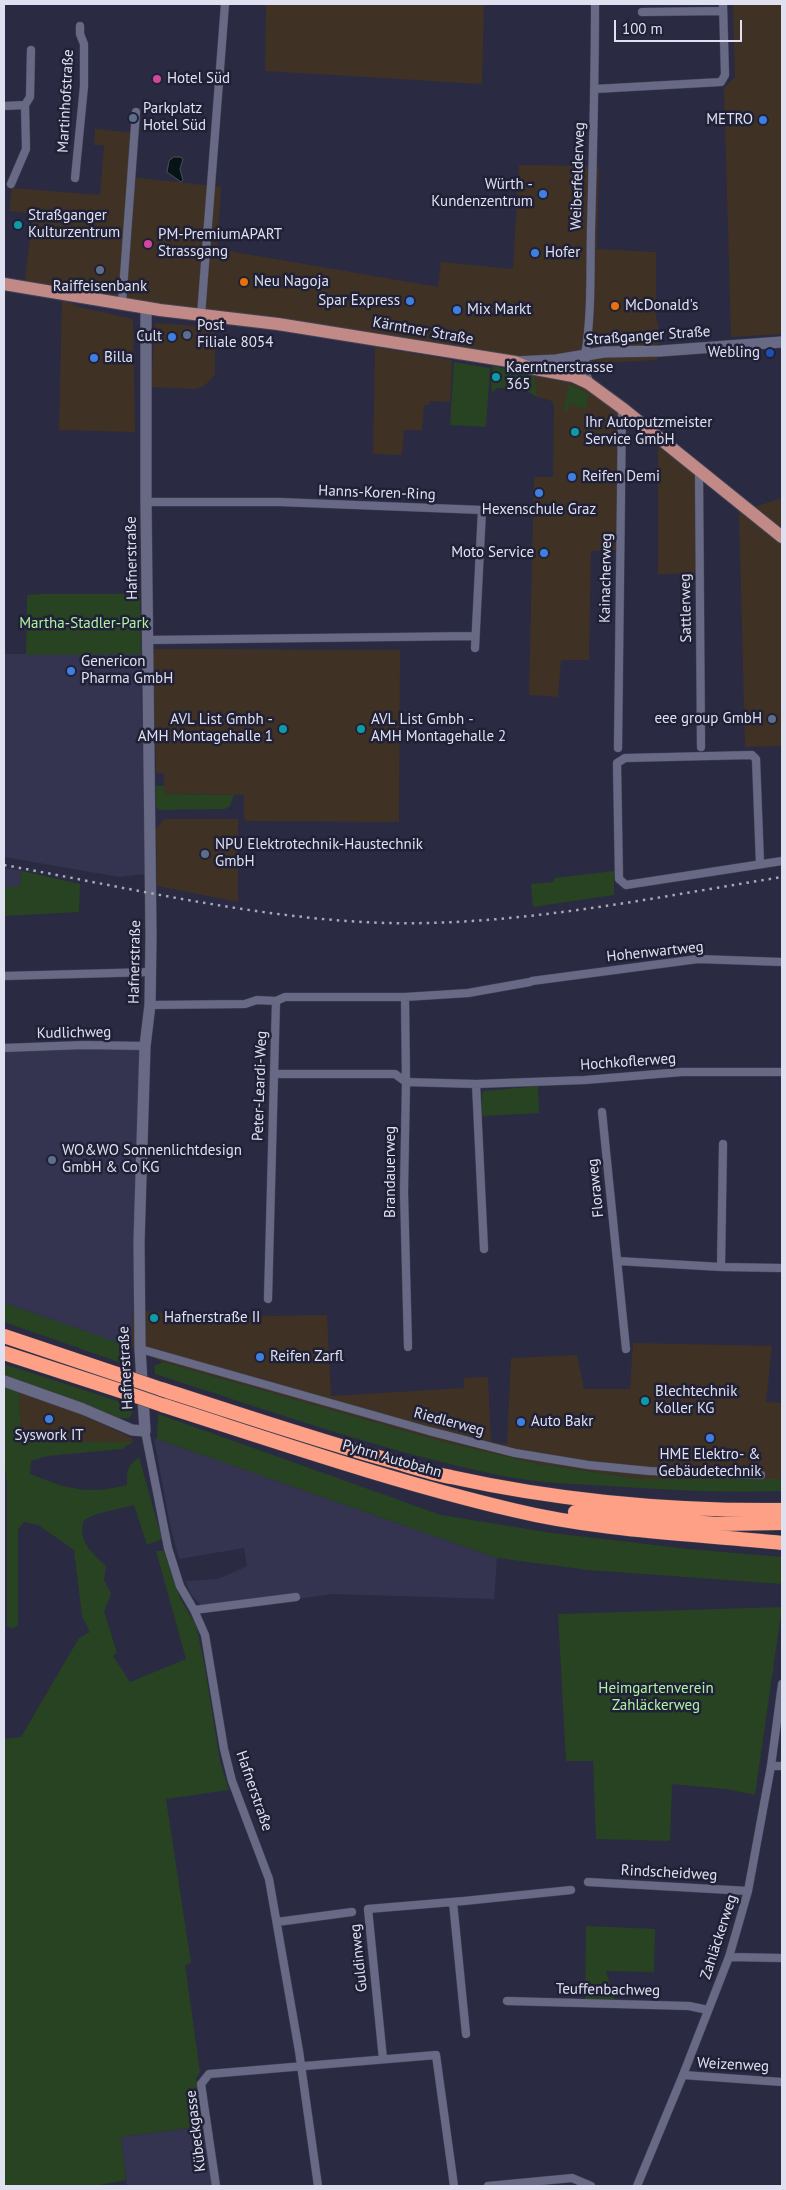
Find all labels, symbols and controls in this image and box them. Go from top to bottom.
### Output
scale bar [616,10,744,42]
text: 100 m [622,19,663,38]
street label: Martinhofstraße [54,49,78,153]
place label: Hotel Süd [167,70,230,88]
marker: Hotel Süd [151,73,163,85]
place label: Parkplatz Hotel Süd [143,100,206,135]
place label: METRO [706,111,753,129]
marker: Parkplatz Hotel Süd [127,112,139,124]
marker: METRO [757,114,769,126]
street label: Weiberfelderweg [567,122,589,230]
place label: Würth - Kundenzentrum [431,176,533,211]
marker: Würth - Kundenzentrum [537,188,549,200]
place label: Straßganger Kulturzentrum [28,207,120,242]
marker: Straßganger Kulturzentrum [12,219,24,231]
place label: PM-PremiumAPART Strassgang [158,226,282,261]
marker: PM-PremiumAPART Strassgang [142,238,154,250]
place label: Hofer [545,244,580,262]
marker: Hofer [529,247,541,259]
marker: Raiffeisenbank [94,264,106,276]
place label: Neu Nagoja [254,273,329,291]
marker: Neu Nagoja [238,276,250,288]
place label: Raiffeisenbank [53,278,147,296]
place label: Spar Express [318,292,400,310]
marker: Spar Express [404,295,416,307]
place label: McDonald's [625,297,698,315]
marker: McDonald's [609,300,621,312]
place label: Mix Markt [467,301,531,319]
marker: Mix Markt [451,304,463,316]
street label: Kärntner Straße [371,313,475,349]
place label: Post Filiale 8054 [197,317,273,352]
street label: Straßganger Straße [585,323,711,349]
place label: Cult [136,328,162,346]
marker: Post Filiale 8054 [181,329,193,341]
marker: Cult [166,331,178,343]
place label: Webling [708,344,760,362]
marker: Webling [764,347,776,359]
place label: Billa [104,349,133,367]
marker: Billa [88,352,100,364]
place label: Kaerntnerstrasse 365 [506,359,613,394]
marker: Kaerntnerstrasse 365 [490,371,502,383]
place label: Ihr Autoputzmeister Service GmbH [585,414,712,449]
marker: Ihr Autoputzmeister Service GmbH [569,426,581,438]
place label: Reifen Demi [582,468,660,486]
marker: Reifen Demi [566,471,578,483]
street label: Hanns-Koren-Ring [318,482,436,504]
marker: Hexenschule Graz [533,487,545,499]
place label: Hexenschule Graz [482,501,596,519]
street label: Hafnerstraße [122,516,142,600]
street label: Kainacherweg [596,533,616,623]
place label: Moto Service [451,544,534,562]
marker: Moto Service [538,547,550,559]
street label: Sattlerweg [676,573,696,643]
park label: Martha-Stadler-Park [19,615,149,633]
place label: Genericon Pharma GmbH [81,653,173,688]
marker: Genericon Pharma GmbH [65,665,77,677]
place label: eee group GmbH [655,710,762,728]
place label: AVL List Gmbh - AMH Montagehalle 1 [138,711,273,746]
place label: AVL List Gmbh - AMH Montagehalle 2 [371,711,506,746]
marker: eee group GmbH [766,713,778,725]
marker: AVL List Gmbh - AMH Montagehalle 1 [277,723,289,735]
marker: AVL List Gmbh - AMH Montagehalle 2 [355,723,367,735]
place label: NPU Elektrotechnik-Haustechnik GmbH [215,836,423,871]
marker: NPU Elektrotechnik-Haustechnik GmbH [199,848,211,860]
street label: Hafnerstraße [125,920,145,1004]
street label: Hohenwartweg [606,938,704,966]
street label: Kudlichweg [37,1023,111,1043]
street label: Peter-Leardi-Weg [249,1031,271,1141]
street label: Hochkoflerweg [580,1050,676,1074]
street label: Brandauerweg [382,1126,400,1218]
place label: WO&WO Sonnenlichtdesign GmbH & Co KG [62,1142,242,1177]
marker: WO&WO Sonnenlichtdesign GmbH & Co KG [46,1154,58,1166]
street label: Floraweg [584,1158,608,1218]
place label: Hafnerstraße II [164,1309,260,1327]
marker: Hafnerstraße II [148,1312,160,1324]
street label: Hafnerstraße [115,1326,137,1410]
place label: Reifen Zarfl [270,1348,343,1366]
marker: Reifen Zarfl [254,1351,266,1363]
place label: Blechtechnik Koller KG [655,1383,737,1418]
marker: Blechtechnik Koller KG [639,1395,651,1407]
street label: Riedlerweg [412,1404,486,1440]
marker: Syswork IT [43,1413,55,1425]
place label: Auto Bakr [531,1413,593,1431]
marker: Auto Bakr [515,1416,527,1428]
place label: Syswork IT [14,1427,84,1445]
marker: HME Elektro- & Gebäudetechnik [704,1432,716,1444]
street label: Pyhrn Autobahn [340,1436,444,1482]
place label: HME Elektro- & Gebäudetechnik [659,1446,761,1481]
park label: Heimgartenverein Zahläckerweg [598,1680,714,1715]
street label: Hafnerstraße [232,1749,276,1833]
street label: Rindscheidweg [620,1861,718,1885]
street label: Zahläckerweg [697,1892,741,1982]
street label: Guldinweg [346,1923,372,1993]
street label: Teuffenbachweg [556,1980,660,2000]
street label: Weizenweg [697,2054,769,2076]
street label: Kübeckgasse [182,2089,210,2173]

